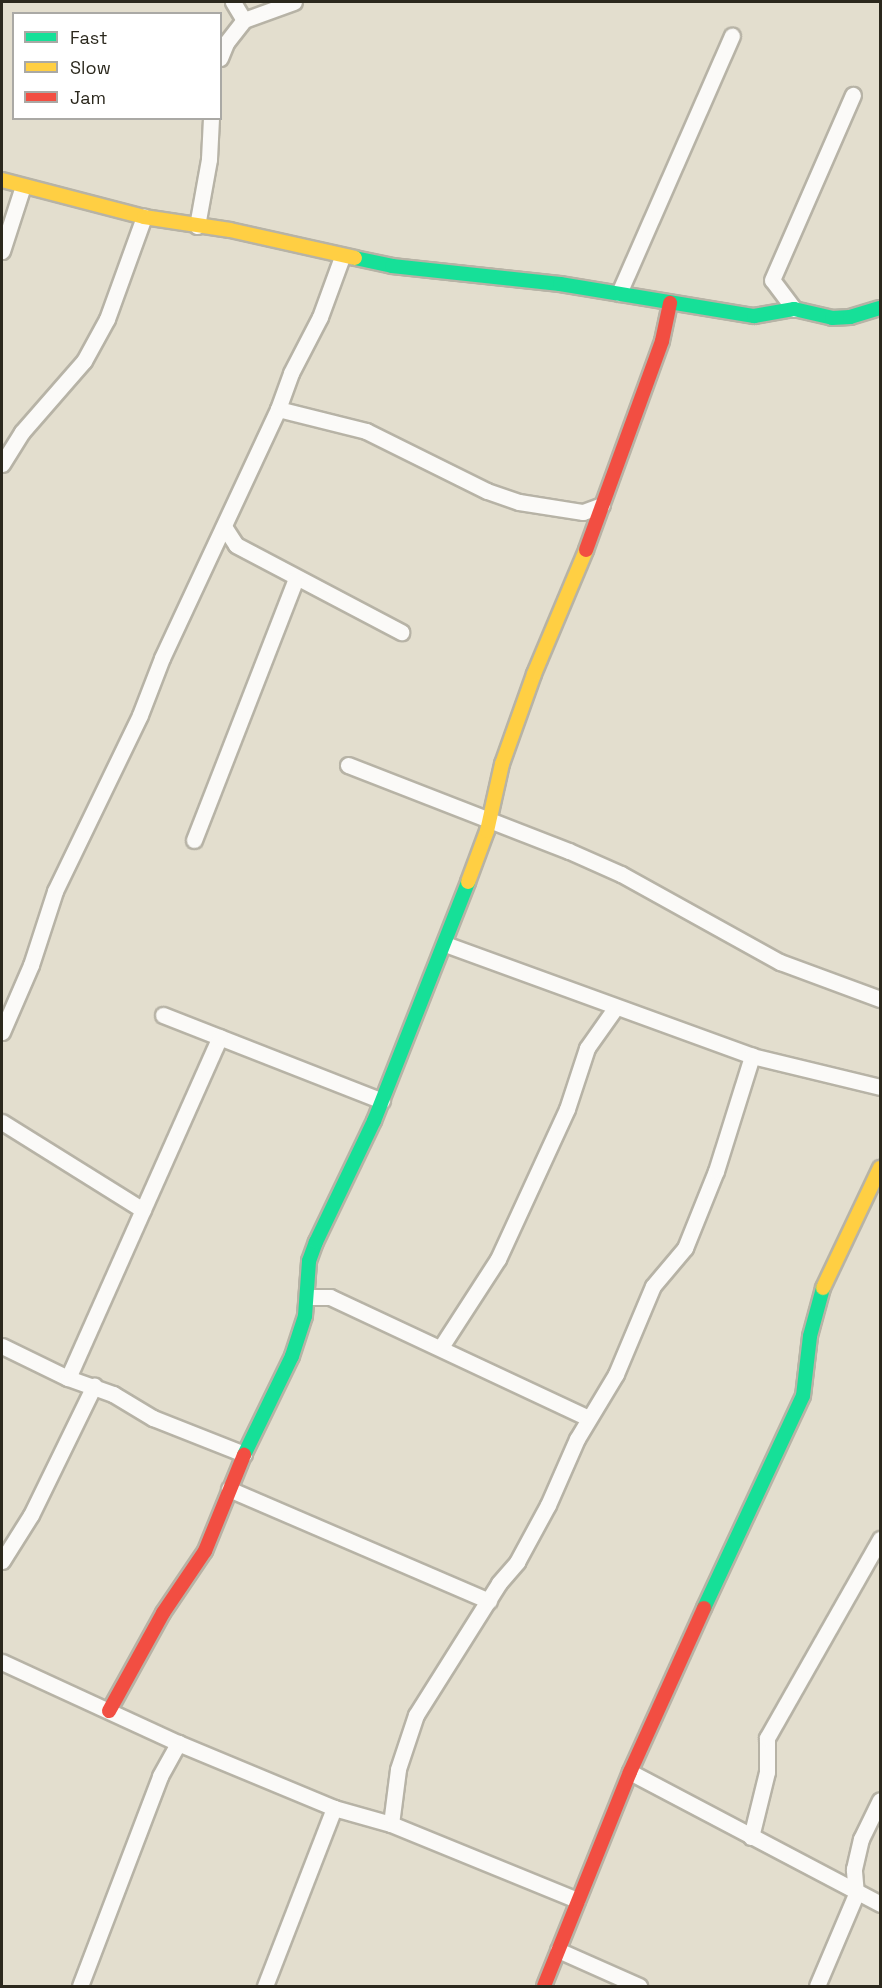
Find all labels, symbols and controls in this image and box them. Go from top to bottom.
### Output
legend [12,12,222,120]
text: Fast [70,26,107,49]
text: Slow [70,56,111,79]
text: Jam [70,86,106,109]

